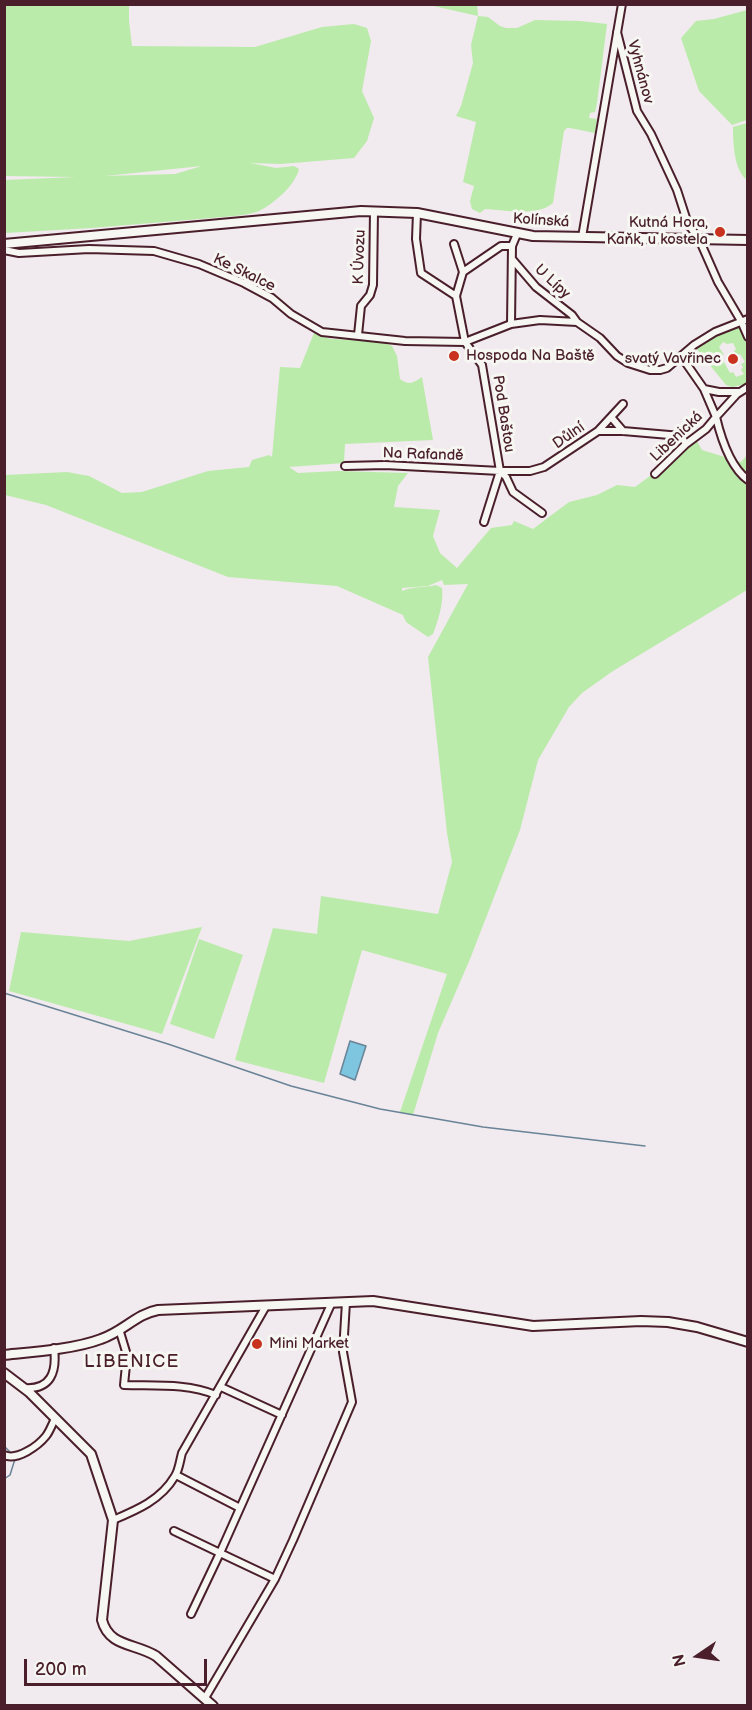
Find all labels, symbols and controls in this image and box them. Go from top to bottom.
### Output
street label: Vyhnánov [623,38,657,106]
street label: Kolínská [512,210,570,232]
place label: Kutná Hora, Kaňk, u kostela [607,214,708,249]
marker: Kutná Hora, Kaňk, u kostela [713,225,727,239]
street label: K Úvozu [350,229,370,285]
street label: Ke Skalce [210,250,278,296]
street label: U Lípy [530,261,574,303]
place label: Hospoda Na Baště [466,347,595,365]
marker: Hospoda Na Baště [447,349,461,363]
place label: svatý Vavřinec [625,350,721,368]
marker: svatý Vavřinec [726,352,740,366]
street label: Pod Baštou [488,374,518,454]
street label: Libenická [647,408,707,466]
street label: Důlní [550,419,588,453]
street label: Na Rafandě [382,445,464,465]
place label: Mini Market [269,1335,349,1353]
marker: Mini Market [250,1337,264,1351]
district label: LIBENICE [84,1351,180,1373]
north arrow [668,1626,728,1686]
scale bar [27,1647,210,1685]
text: N [669,1652,691,1668]
text: 200 m [35,1659,87,1680]

